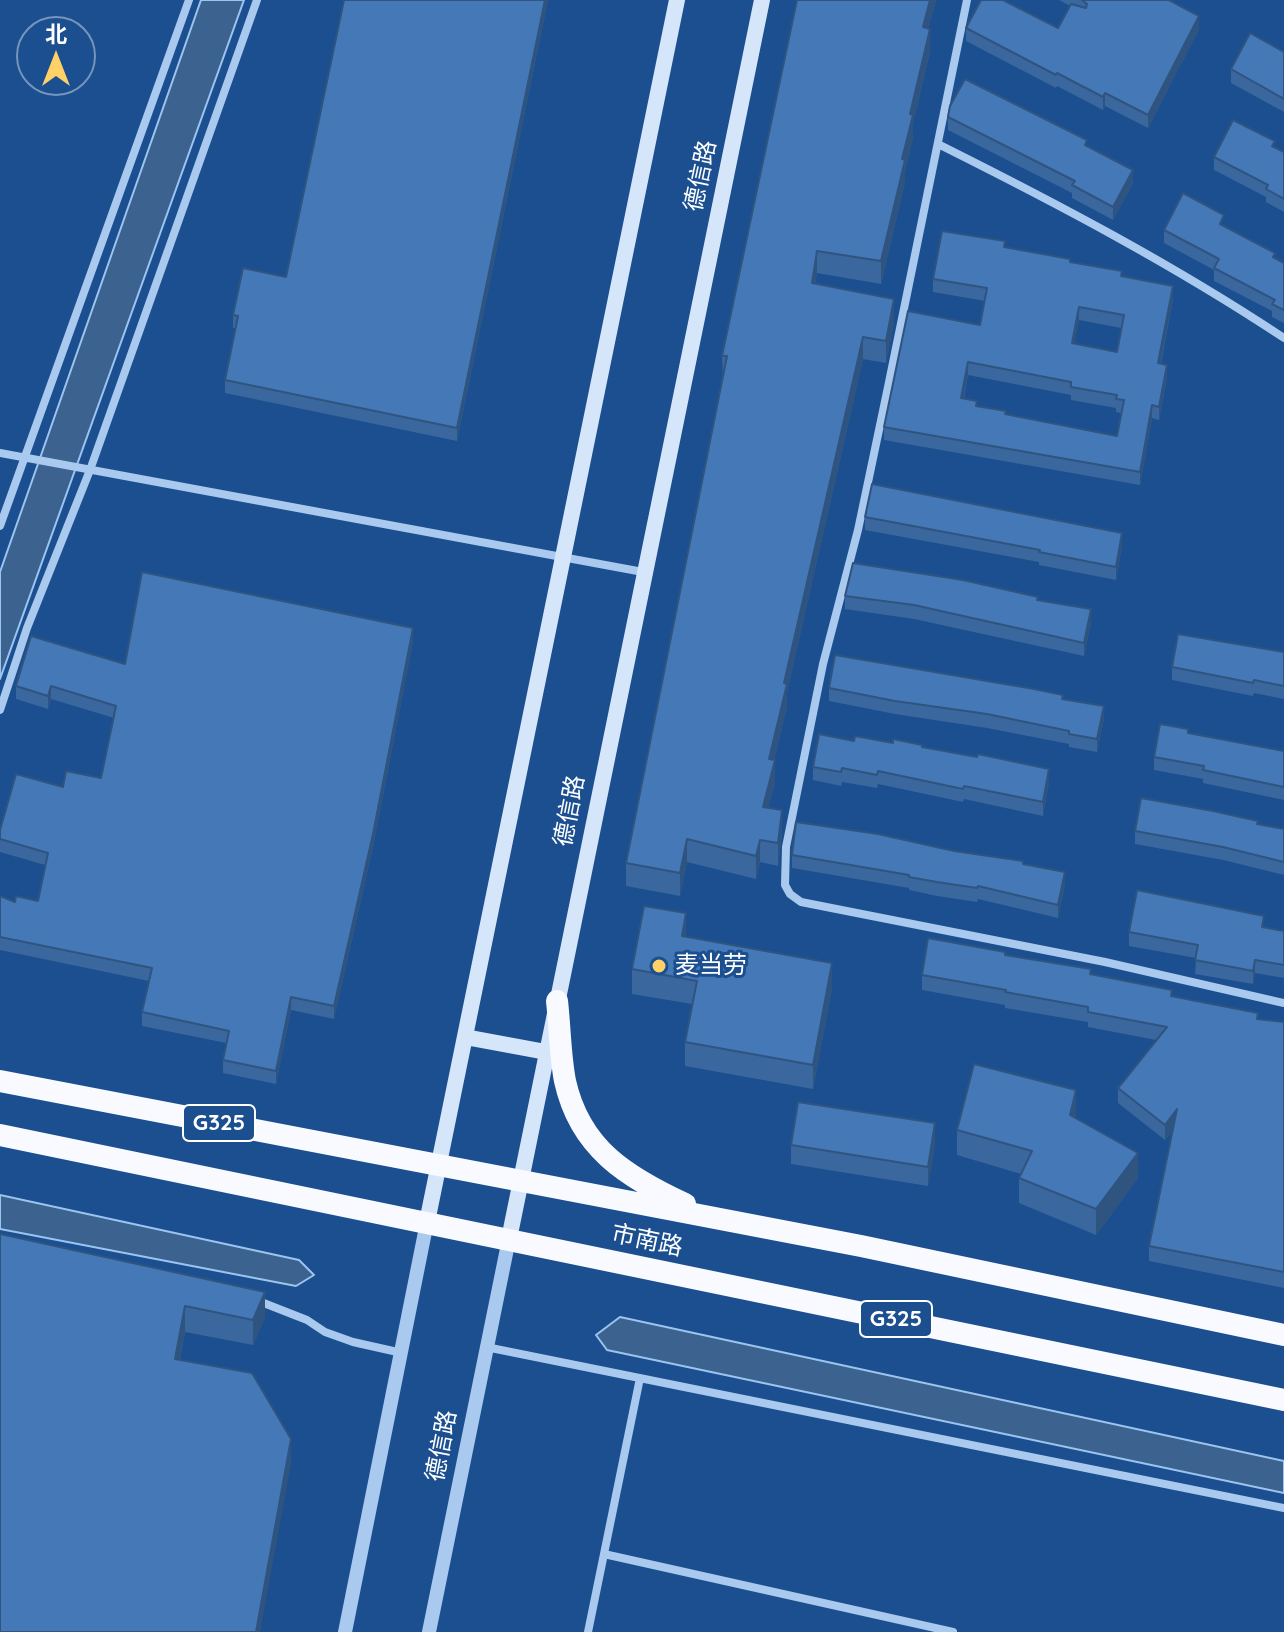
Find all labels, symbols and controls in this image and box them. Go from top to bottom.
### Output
north arrow [16,16,96,96]
text: 北 [45,20,67,48]
street label: 德信路 [679,138,723,214]
street label: 德信路 [549,773,591,849]
place label: 麦当劳 [675,952,747,980]
marker: 麦当劳 [650,957,668,975]
road number: G325 [183,1105,255,1141]
street label: 市南路 [609,1219,685,1263]
road number: G325 [860,1301,932,1337]
street label: 德信路 [421,1408,463,1484]

